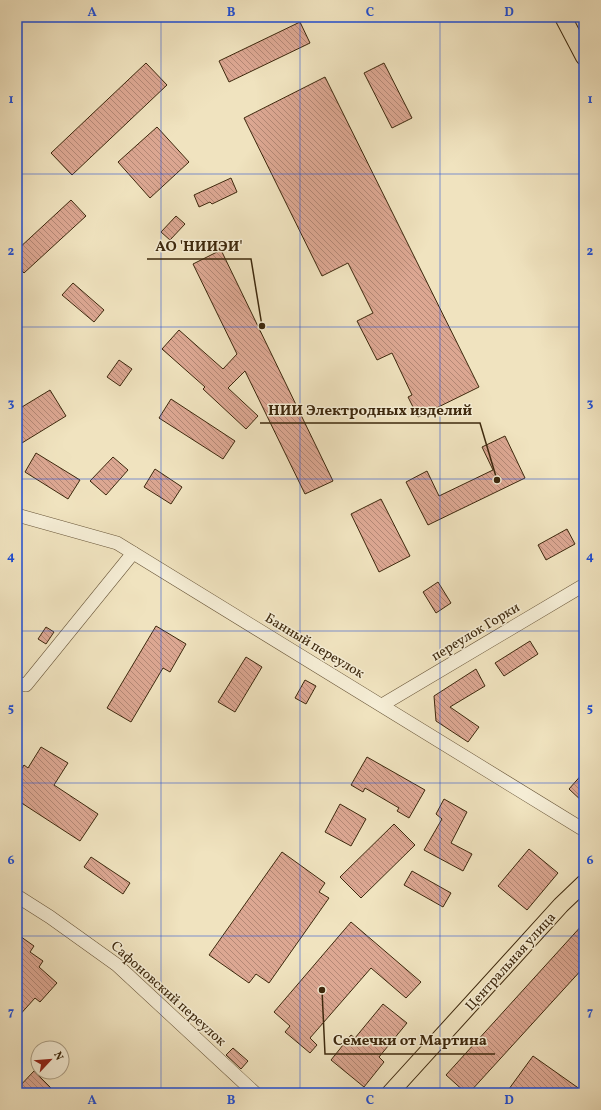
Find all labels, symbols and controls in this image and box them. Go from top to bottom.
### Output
text: A [87,4,97,22]
text: B [227,4,236,22]
text: C [366,4,374,22]
text: D [504,4,514,22]
text: 1 [8,91,14,109]
text: 1 [587,91,593,109]
callout: АО 'НИИЭИ' [147,232,251,259]
text: АО 'НИИЭИ' [155,237,243,258]
text: 2 [8,243,15,261]
text: 2 [587,243,594,261]
text: 3 [8,395,15,413]
text: 3 [587,395,594,413]
callout: НИИ Электродных изделий [260,396,480,423]
text: НИИ Электродных изделий [268,401,472,422]
text: 4 [7,548,15,566]
text: 4 [586,548,594,566]
street label: переулок Горки [428,598,524,666]
street label: Банный переулок [261,609,368,684]
text: 5 [8,700,14,718]
text: 5 [587,700,593,718]
text: 6 [7,852,15,870]
text: 6 [586,852,594,870]
street label: Центральная улица [462,909,561,1015]
street label: Сафоновский переулок [106,937,230,1051]
text: 7 [8,1004,14,1022]
text: 7 [587,1004,593,1022]
callout: Семечки от Мартина [325,1027,495,1054]
text: Семечки от Мартина [333,1031,487,1052]
north arrow [30,1040,70,1080]
text: N [49,1049,66,1063]
text: A [87,1092,97,1110]
text: B [227,1092,236,1110]
text: C [366,1092,374,1110]
text: D [504,1092,514,1110]

